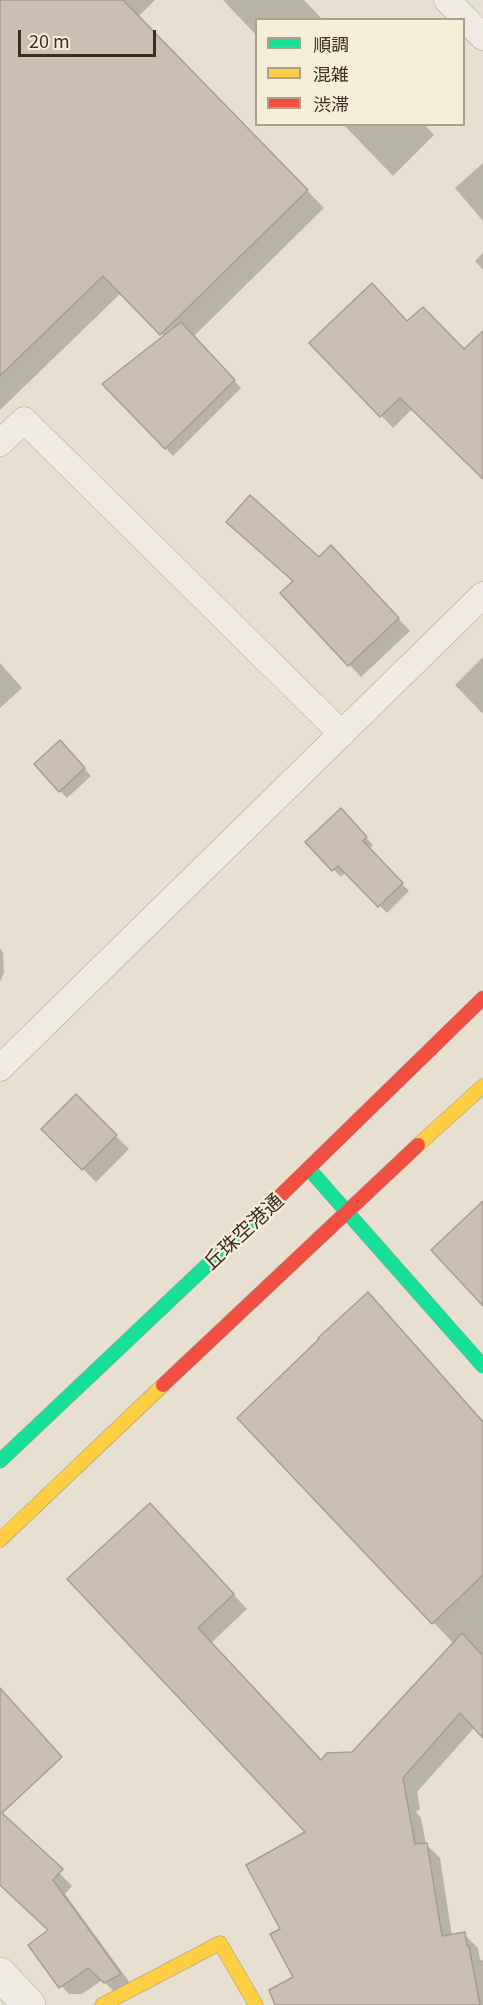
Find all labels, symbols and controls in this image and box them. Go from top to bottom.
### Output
scale bar [21,18,159,56]
legend [255,18,465,126]
text: 20 m [29,27,70,53]
text: 順調 [313,30,349,56]
text: 混雑 [313,60,349,86]
text: 渋滞 [313,90,349,116]
street label: 丘珠空港通 [198,1188,288,1274]

